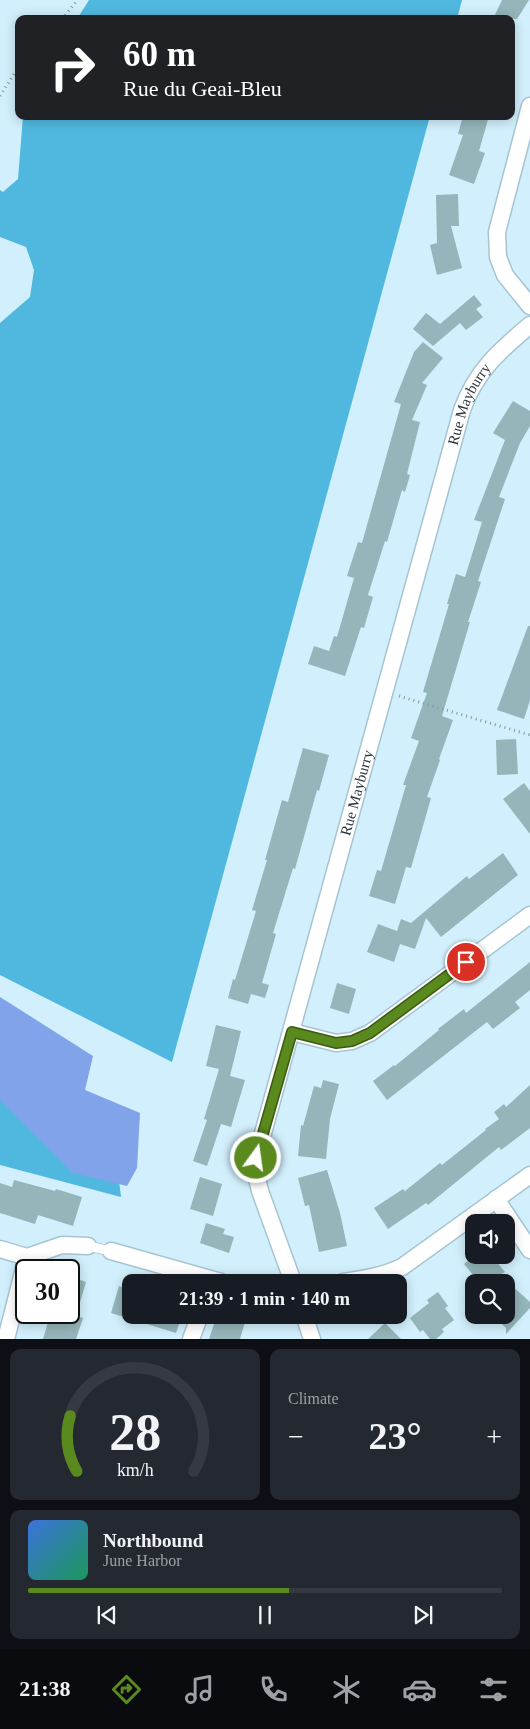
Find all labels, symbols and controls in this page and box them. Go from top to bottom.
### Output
icon: right [40,35,105,100]
text: 60 m [123,35,196,74]
text: Rue du Geai-Bleu [123,76,282,101]
street label: Rue Mayburry [445,360,494,447]
street label: Rue Mayburry [337,748,376,837]
pin [445,941,487,983]
icon: arrive [452,948,480,976]
position arrow [229,1131,281,1183]
map controls [465,1214,515,1324]
button: sound [465,1214,515,1264]
speed limit sign: 30 [15,1259,80,1324]
button: search [465,1274,515,1324]
text: 21:39 · 1 min · 140 m [179,1288,350,1309]
text: Climate [288,1390,339,1407]
text: 28 [109,1404,161,1461]
text: 23° [368,1415,422,1457]
text: − [288,1421,304,1452]
text: + [486,1421,502,1452]
text: km/h [117,1460,153,1480]
text: Northbound [103,1530,203,1551]
text: June Harbor [103,1552,182,1569]
icon: previous [93,1601,121,1629]
icon: pause [251,1601,279,1629]
icon: next [409,1601,437,1629]
icon: directions [109,1672,144,1707]
icon: music [182,1672,217,1707]
icon: phone [256,1672,291,1707]
icon: climate [329,1672,364,1707]
icon: car [402,1672,437,1707]
icon: filters [476,1672,511,1707]
text: 21:38 [19,1676,71,1701]

